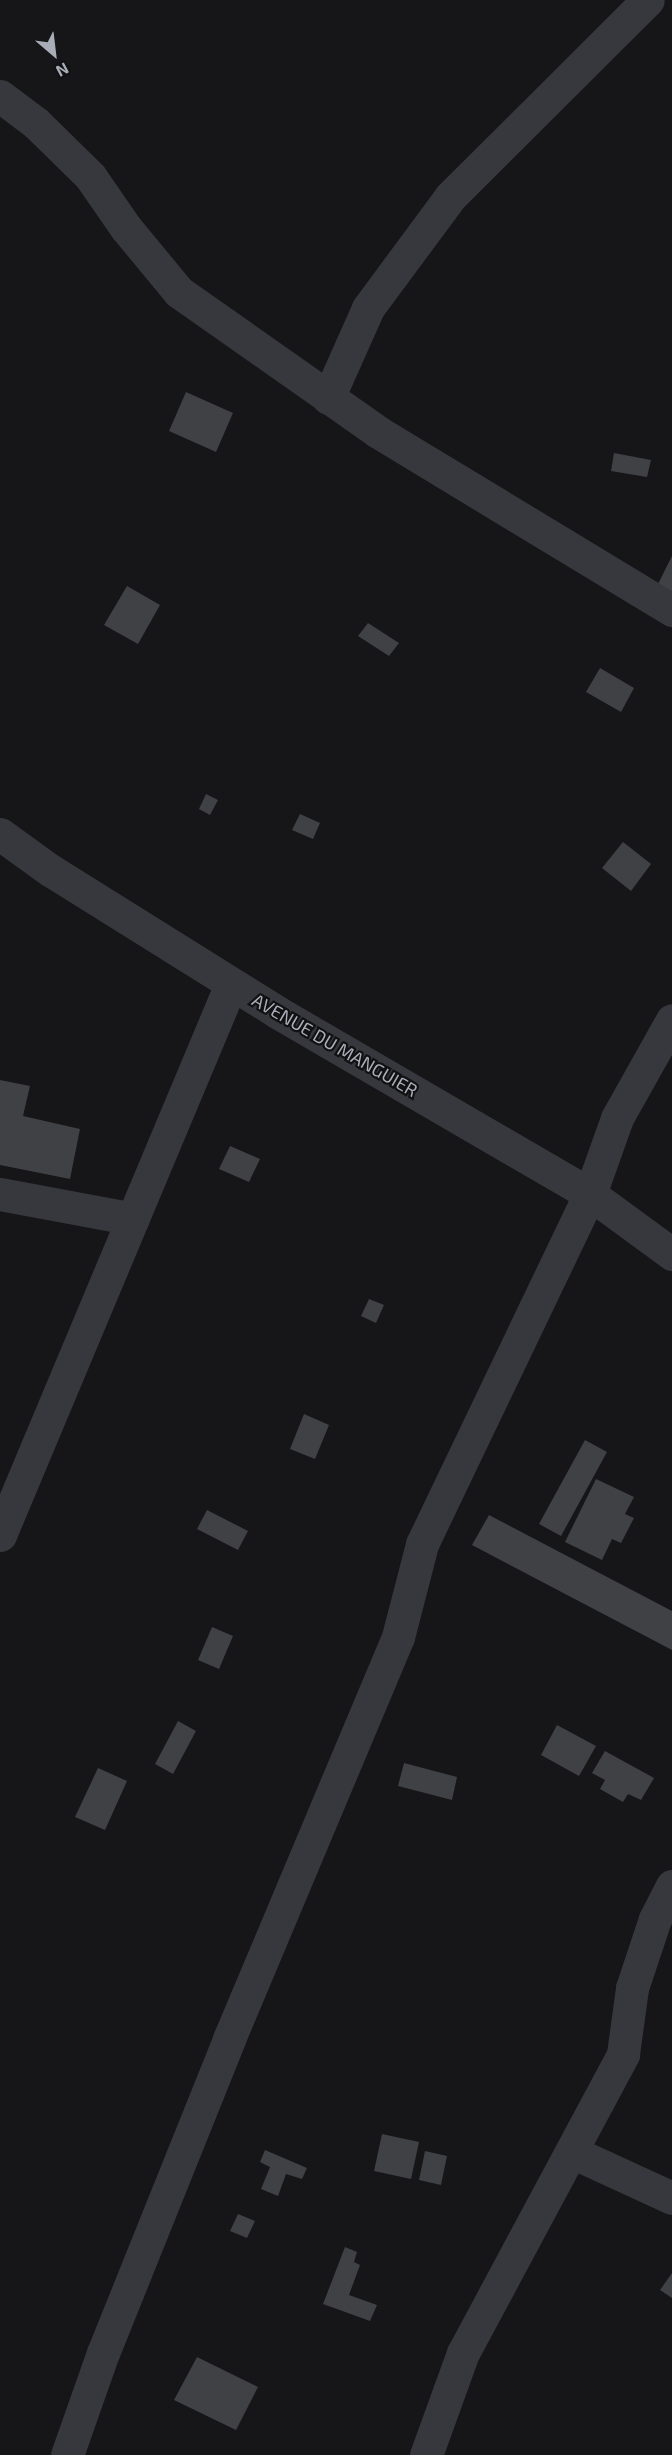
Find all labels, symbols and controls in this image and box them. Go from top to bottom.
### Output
north arrow [24,24,84,84]
text: N [53,59,72,81]
street label: AVENUE DU MANGUIER [249,989,421,1101]

